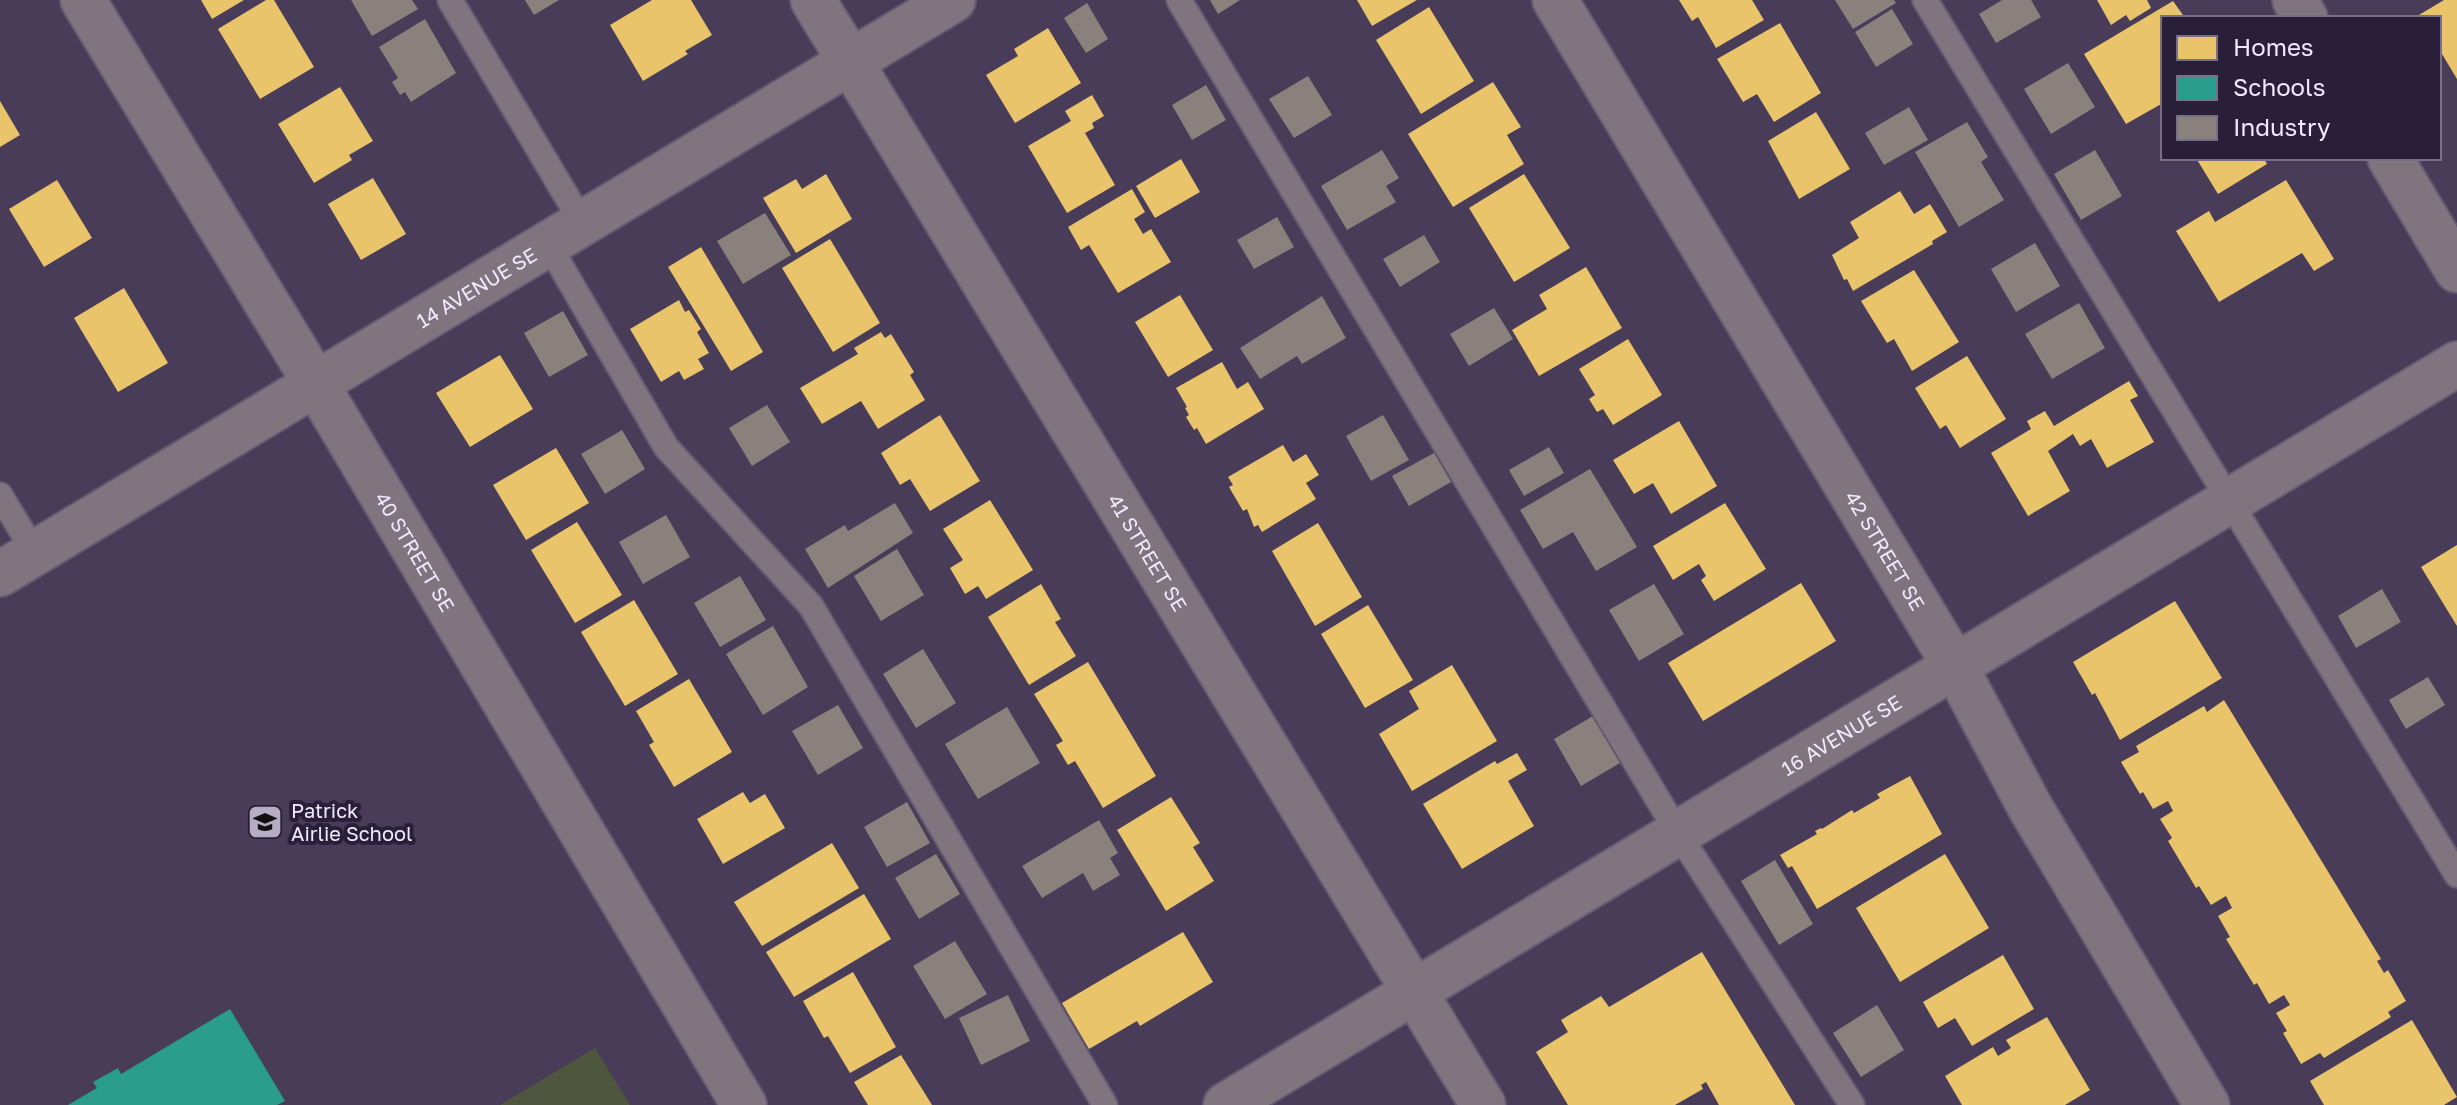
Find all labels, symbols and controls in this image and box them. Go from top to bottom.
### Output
legend [2161,16,2441,160]
text: Homes [2233,32,2314,61]
text: Schools [2233,72,2325,101]
text: Industry [2233,112,2330,141]
street label: 14 AVENUE SE [412,242,541,333]
street label: 40 STREET SE [371,487,460,616]
street label: 42 STREET SE [1841,487,1930,614]
street label: 41 STREET SE [1103,489,1193,615]
street label: 16 AVENUE SE [1777,689,1906,780]
place label: Patrick Airlie School [291,798,412,845]
school or university icon: Patrick Airlie School [246,803,284,841]

